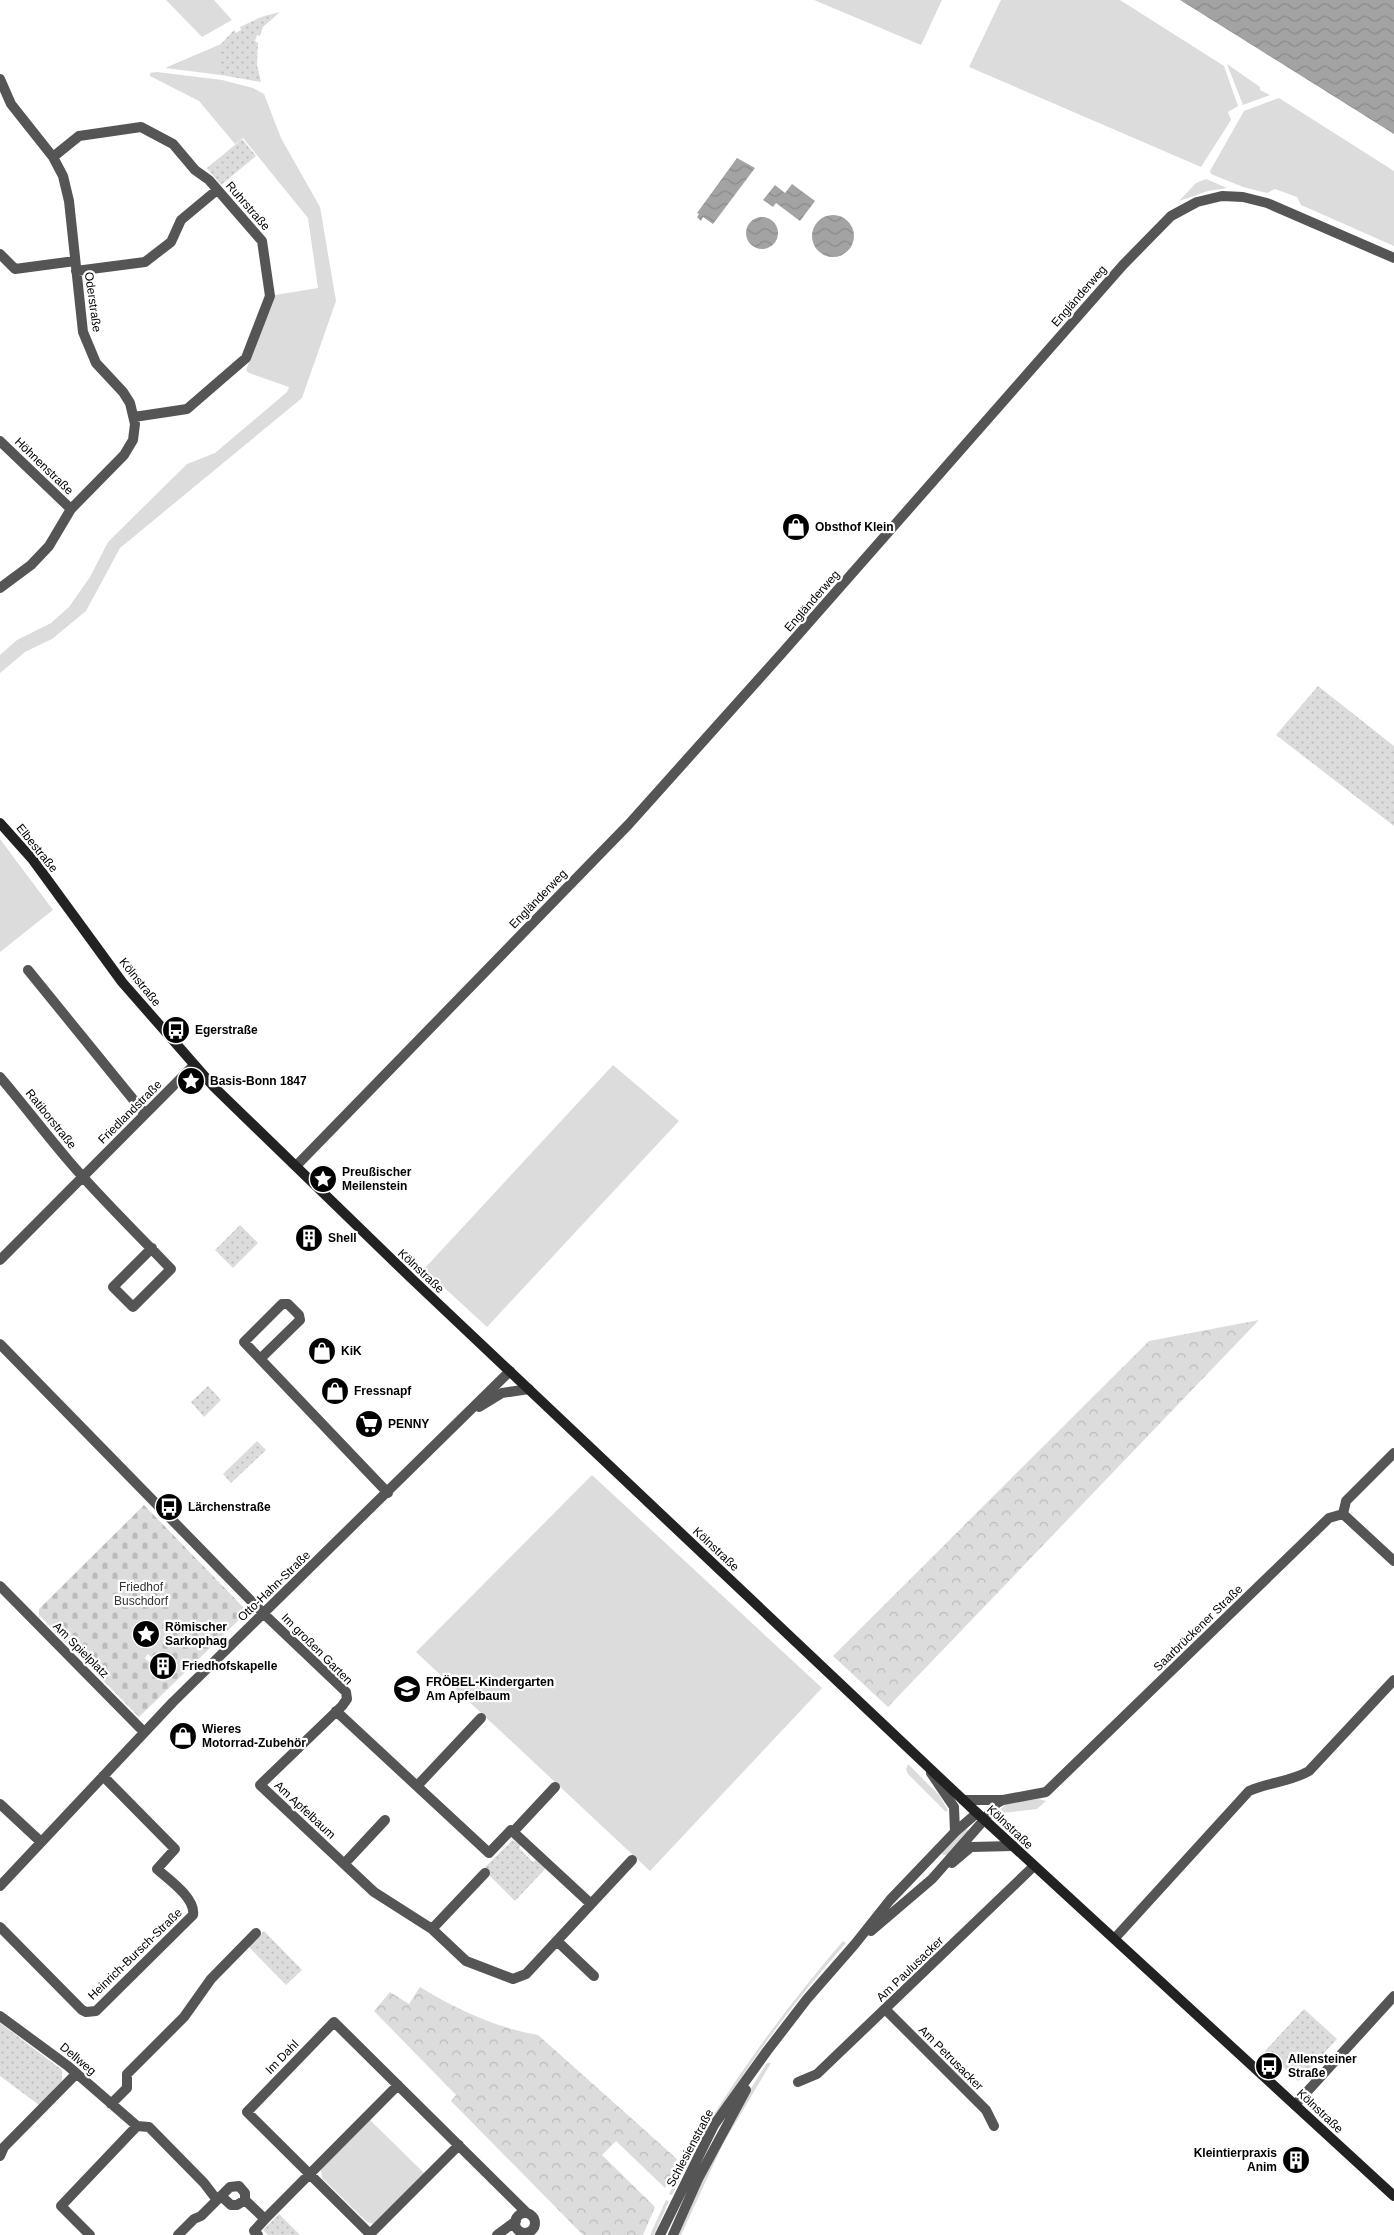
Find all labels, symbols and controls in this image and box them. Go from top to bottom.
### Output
street label: Ruhrstraße [223,179,273,233]
street label: Engländerweg [1049,262,1109,330]
street label: Oderstraße [82,271,104,333]
street label: Höhnenstraße [12,435,76,498]
shop icon: Obsthof Klein [781,512,811,542]
place label: Obsthof Klein [815,520,894,534]
street label: Engländerweg [782,567,842,635]
street label: Elbestraße [13,821,61,875]
street label: Engländerweg [506,867,570,931]
street label: Kölnstraße [116,955,164,1009]
bus stop icon: Egerstraße [161,1015,191,1045]
place label: Egerstraße [195,1023,258,1037]
place icon: Basis-Bonn 1847 [176,1066,206,1096]
place label: Basis-Bonn 1847 [210,1074,307,1088]
street label: Friedlandstraße [95,1077,165,1147]
street label: Ratiborstraße [23,1086,80,1152]
place icon: Preußischer Meilenstein [308,1164,338,1194]
place label: Preußischer Meilenstein [342,1165,412,1193]
building icon: Shell [294,1223,324,1253]
place label: Shell [328,1231,357,1245]
street label: Kölnstraße [395,1246,447,1296]
shop icon: KiK [307,1336,337,1366]
place label: KiK [341,1344,362,1358]
shop icon: Fressnapf [320,1376,350,1406]
place label: Fressnapf [354,1384,412,1398]
supermarket icon: PENNY [354,1409,384,1439]
place label: PENNY [388,1417,429,1431]
bus stop icon: Lärchenstraße [154,1492,184,1522]
place label: Lärchenstraße [188,1500,271,1514]
street label: Kölnstraße [690,1524,742,1574]
street label: Otto-Hahn-Straße [235,1548,313,1624]
park label: Friedhof Buschdorf [114,1580,169,1608]
street label: Saarbrückener Straße [1151,1582,1246,1674]
street label: Im großen Garten [279,1611,355,1687]
street label: Am Spielplatz [50,1619,112,1681]
place icon: Römischer Sarkophag [131,1619,161,1649]
place label: Römischer Sarkophag [165,1620,227,1648]
building icon: Friedhofskapelle [148,1651,178,1681]
place label: Friedhofskapelle [182,1659,278,1673]
school or university icon: FRÖBEL-Kindergarten Am Apfelbaum [392,1674,422,1704]
place label: FRÖBEL-Kindergarten Am Apfelbaum [426,1674,554,1703]
shop icon: Wieres Motorrad-Zubehör [168,1721,198,1751]
place label: Wieres Motorrad-Zubehör [202,1722,306,1750]
street label: Am Apfelbaum [272,1778,338,1842]
street label: Kölnstraße [984,1802,1036,1852]
street label: Heinrich-Bursch-Straße [85,1905,185,2003]
street label: Am Paulusacker [874,1934,946,2004]
street label: Am Petrusacker [916,2023,986,2093]
street label: Im Dahl [263,2037,301,2077]
street label: Dellweg [57,2040,99,2078]
bus stop icon: Allensteiner Straße [1254,2051,1284,2081]
place label: Allensteiner Straße [1288,2052,1357,2080]
street label: Kölnstraße [1294,2086,1346,2136]
street label: Schlesienstraße [664,2106,717,2189]
building icon: Kleintierpraxis Anim [1281,2145,1311,2175]
place label: Kleintierpraxis Anim [1194,2146,1277,2174]

